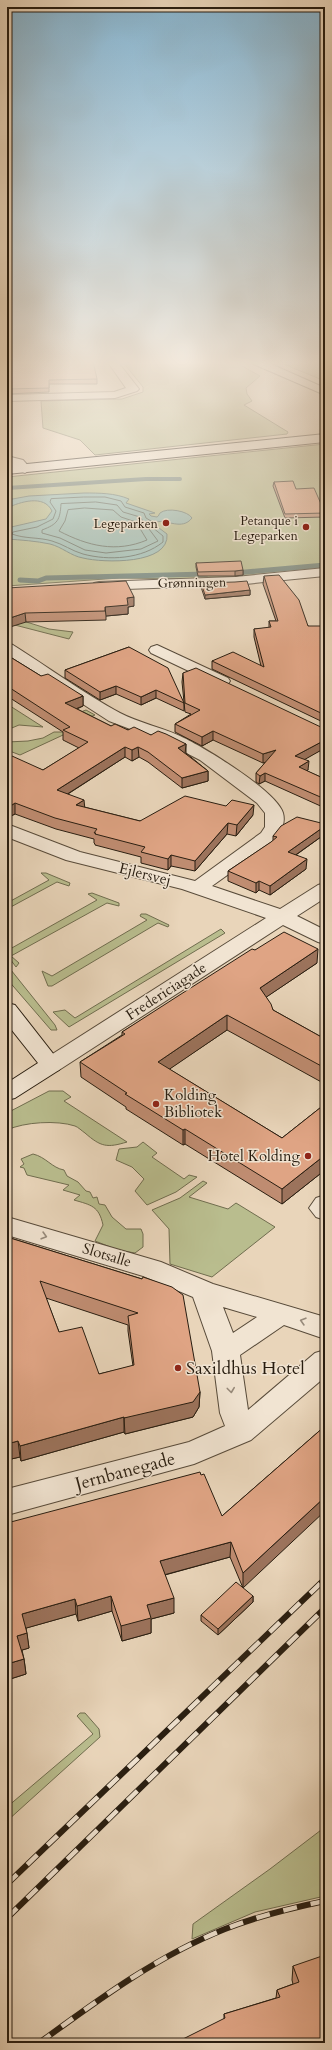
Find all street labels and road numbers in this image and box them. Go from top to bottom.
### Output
street label: Grønningen [157,573,227,593]
street label: Ejlersvej [117,858,173,890]
street label: Fredericiagade [122,957,210,1025]
street label: Slotsalle [80,1238,134,1272]
street label: Jernbanegade [69,1446,178,1498]

